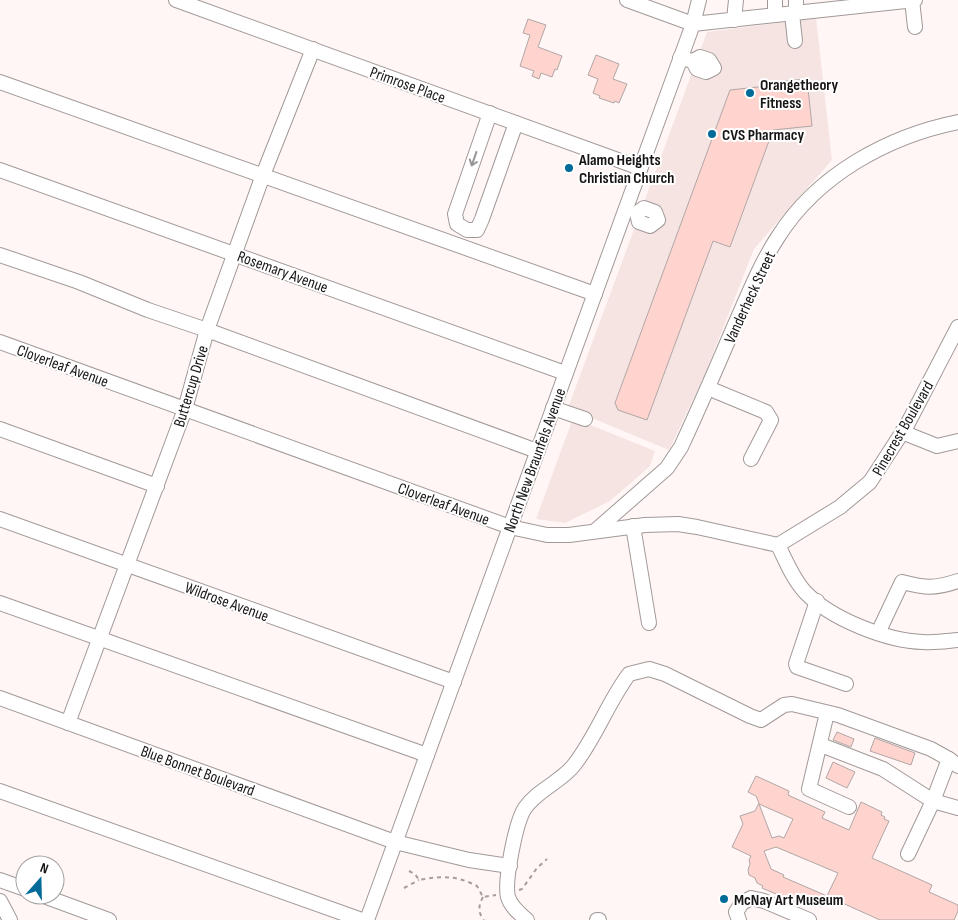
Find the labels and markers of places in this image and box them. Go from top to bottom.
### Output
place label: Orangetheory Fitness [760,76,838,113]
marker: Orangetheory Fitness [744,87,756,99]
place label: CVS Pharmacy [722,126,804,145]
marker: CVS Pharmacy [706,128,718,140]
place label: Alamo Heights Christian Church [578,151,674,188]
marker: Alamo Heights Christian Church [563,162,575,174]
place label: McNay Art Museum [734,891,843,910]
marker: McNay Art Museum [718,893,730,905]

